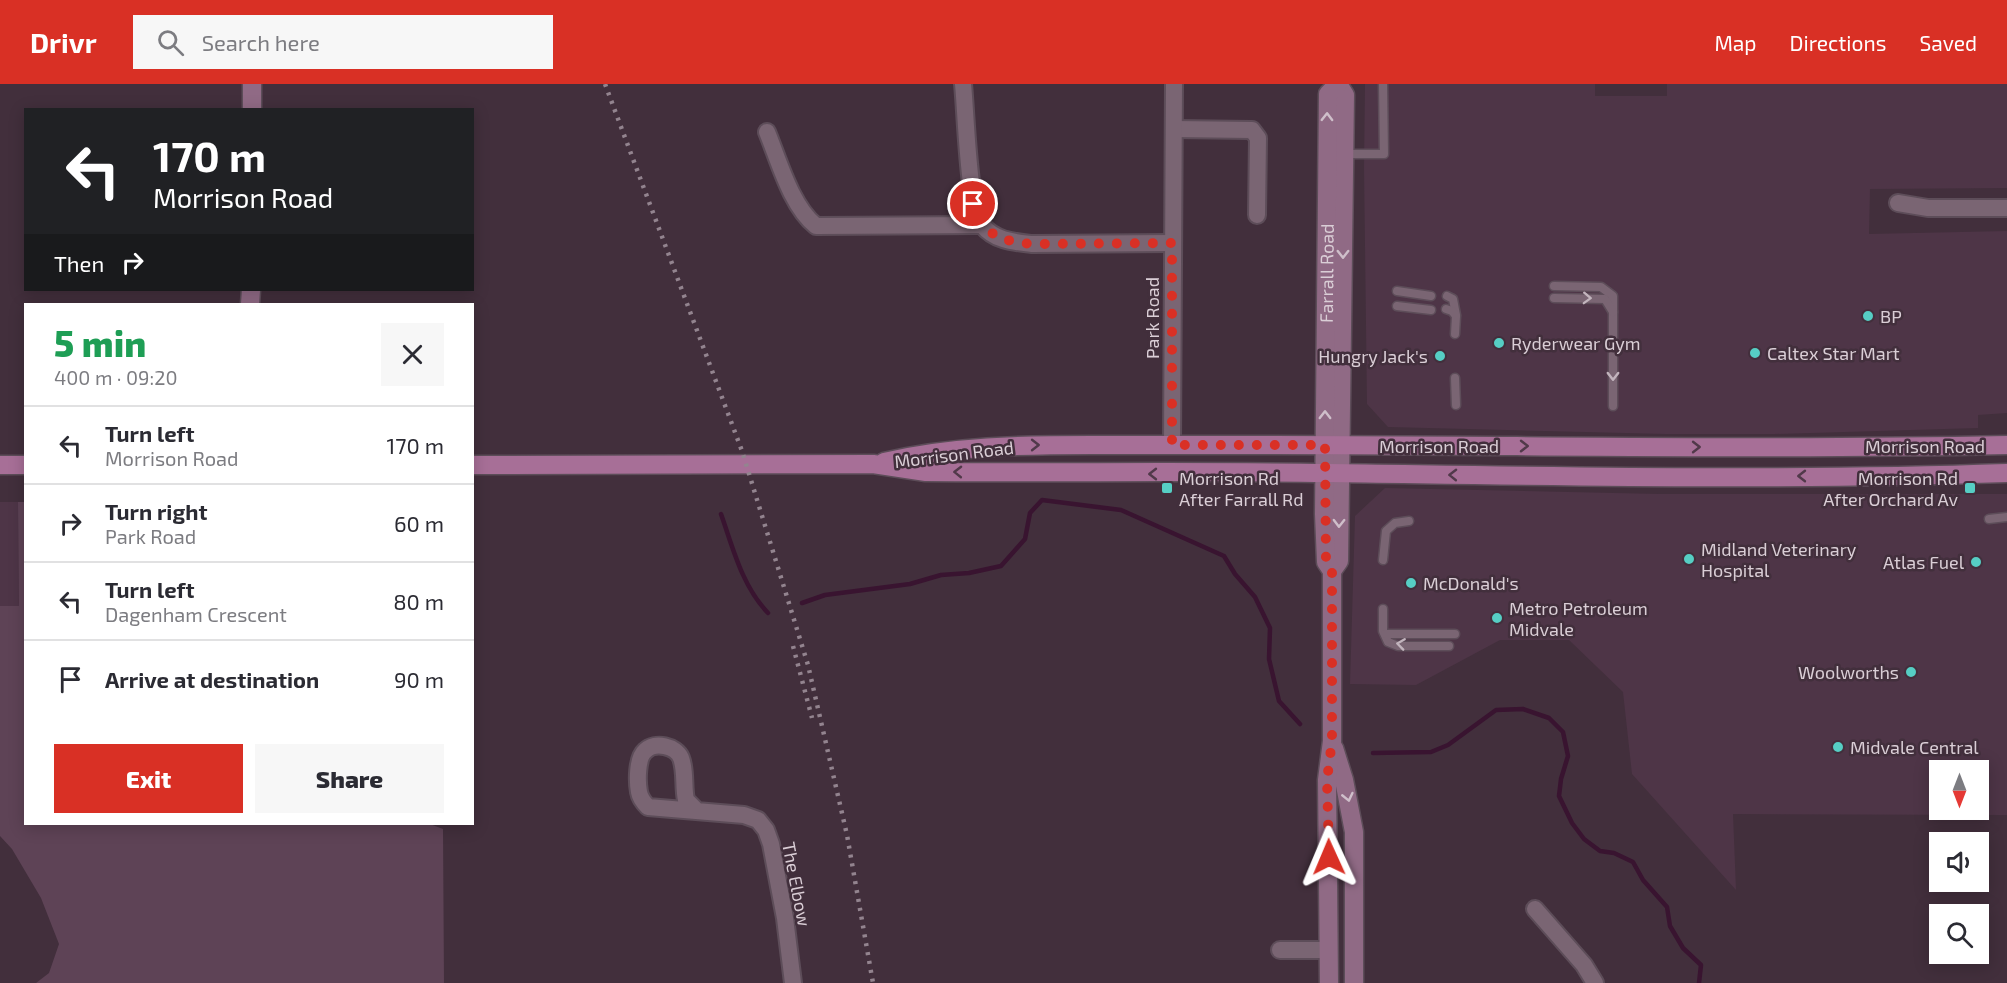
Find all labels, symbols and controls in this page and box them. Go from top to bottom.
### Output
search box [133,15,553,69]
text: Drivr [30,25,97,59]
icon: search [154,26,187,59]
text: Search here [202,29,320,55]
text: Map [1714,30,1757,55]
text: Directions [1790,30,1886,55]
text: Saved [1919,30,1977,55]
one-way arrow [1321,112,1334,121]
text: 170 m [153,130,266,180]
icon: left [54,132,132,210]
pin [947,178,998,229]
text: Morrison Road [153,181,333,213]
icon: arrive [956,187,989,220]
street label: Farrall Road [1315,223,1338,323]
icon: right [116,246,149,279]
text: Then [54,250,104,276]
one-way arrow [1337,250,1349,259]
street label: Park Road [1141,277,1163,359]
one-way arrow [1583,292,1592,305]
place label: BP [1880,305,1902,327]
marker: BP [1861,309,1875,323]
text: 5 min [54,321,146,364]
button: close [381,323,444,386]
place label: Ryderwear Gym [1511,332,1641,354]
marker: Ryderwear Gym [1492,336,1506,350]
place label: Caltex Star Mart [1767,342,1900,364]
place label: Hungry Jack's [1318,345,1428,367]
marker: Caltex Star Mart [1748,346,1762,360]
marker: Hungry Jack's [1433,349,1447,363]
text: 400 m · 09:20 [54,365,178,389]
one-way arrow [1607,371,1619,380]
one-way arrow [1319,410,1331,419]
text: Turn left [105,420,194,446]
icon: left [54,429,87,462]
text: 170 m [387,432,444,458]
street label: Morrison Road [1379,435,1499,457]
street label: Morrison Road [1865,435,1985,457]
street label: Morrison Road [893,436,1015,472]
one-way arrow [1031,439,1040,451]
one-way arrow [1520,440,1529,452]
one-way arrow [1691,441,1700,453]
text: Morrison Road [105,446,239,470]
one-way arrow [954,466,963,478]
place label: Morrison Rd After Farrall Rd [1179,467,1303,510]
place label: Morrison Rd After Orchard Av [1823,467,1958,510]
one-way arrow [1149,468,1158,480]
one-way arrow [1449,469,1458,481]
one-way arrow [1797,470,1806,482]
marker: Morrison Rd After Farrall Rd [1160,481,1174,495]
marker: Morrison Rd After Orchard Av [1963,481,1977,495]
text: Turn right [105,498,207,524]
icon: right [54,507,87,540]
text: 60 m [394,510,444,536]
one-way arrow [1333,519,1345,528]
text: Park Road [105,524,196,548]
place label: Midland Veterinary Hospital [1701,538,1857,581]
place label: Atlas Fuel [1883,551,1965,573]
marker: Midland Veterinary Hospital [1682,552,1696,566]
marker: Atlas Fuel [1969,555,1983,569]
place label: McDonald's [1423,572,1519,594]
text: Turn left [105,576,194,602]
marker: McDonald's [1404,576,1418,590]
icon: left [54,585,87,618]
text: 80 m [393,588,444,614]
place label: Metro Petroleum Midvale [1509,597,1648,640]
text: Dagenham Crescent [105,602,287,626]
marker: Metro Petroleum Midvale [1490,611,1504,625]
one-way arrow [1397,639,1406,651]
place label: Woolworths [1798,661,1899,683]
icon: arrive [54,663,87,696]
marker: Woolworths [1904,665,1918,679]
text: Arrive at destination [105,666,319,692]
text: 90 m [394,666,444,692]
place label: Midvale Central [1850,736,1979,758]
marker: Midvale Central [1831,740,1845,754]
button: Exit [54,744,243,813]
button: Share [255,744,444,813]
north arrow [1929,760,1989,820]
map controls [1929,760,1989,964]
one-way arrow [1340,792,1353,802]
position arrow [1297,825,1361,889]
button: sound [1929,832,1989,892]
street label: The Elbow [778,840,816,928]
button: search [1929,904,1989,964]

